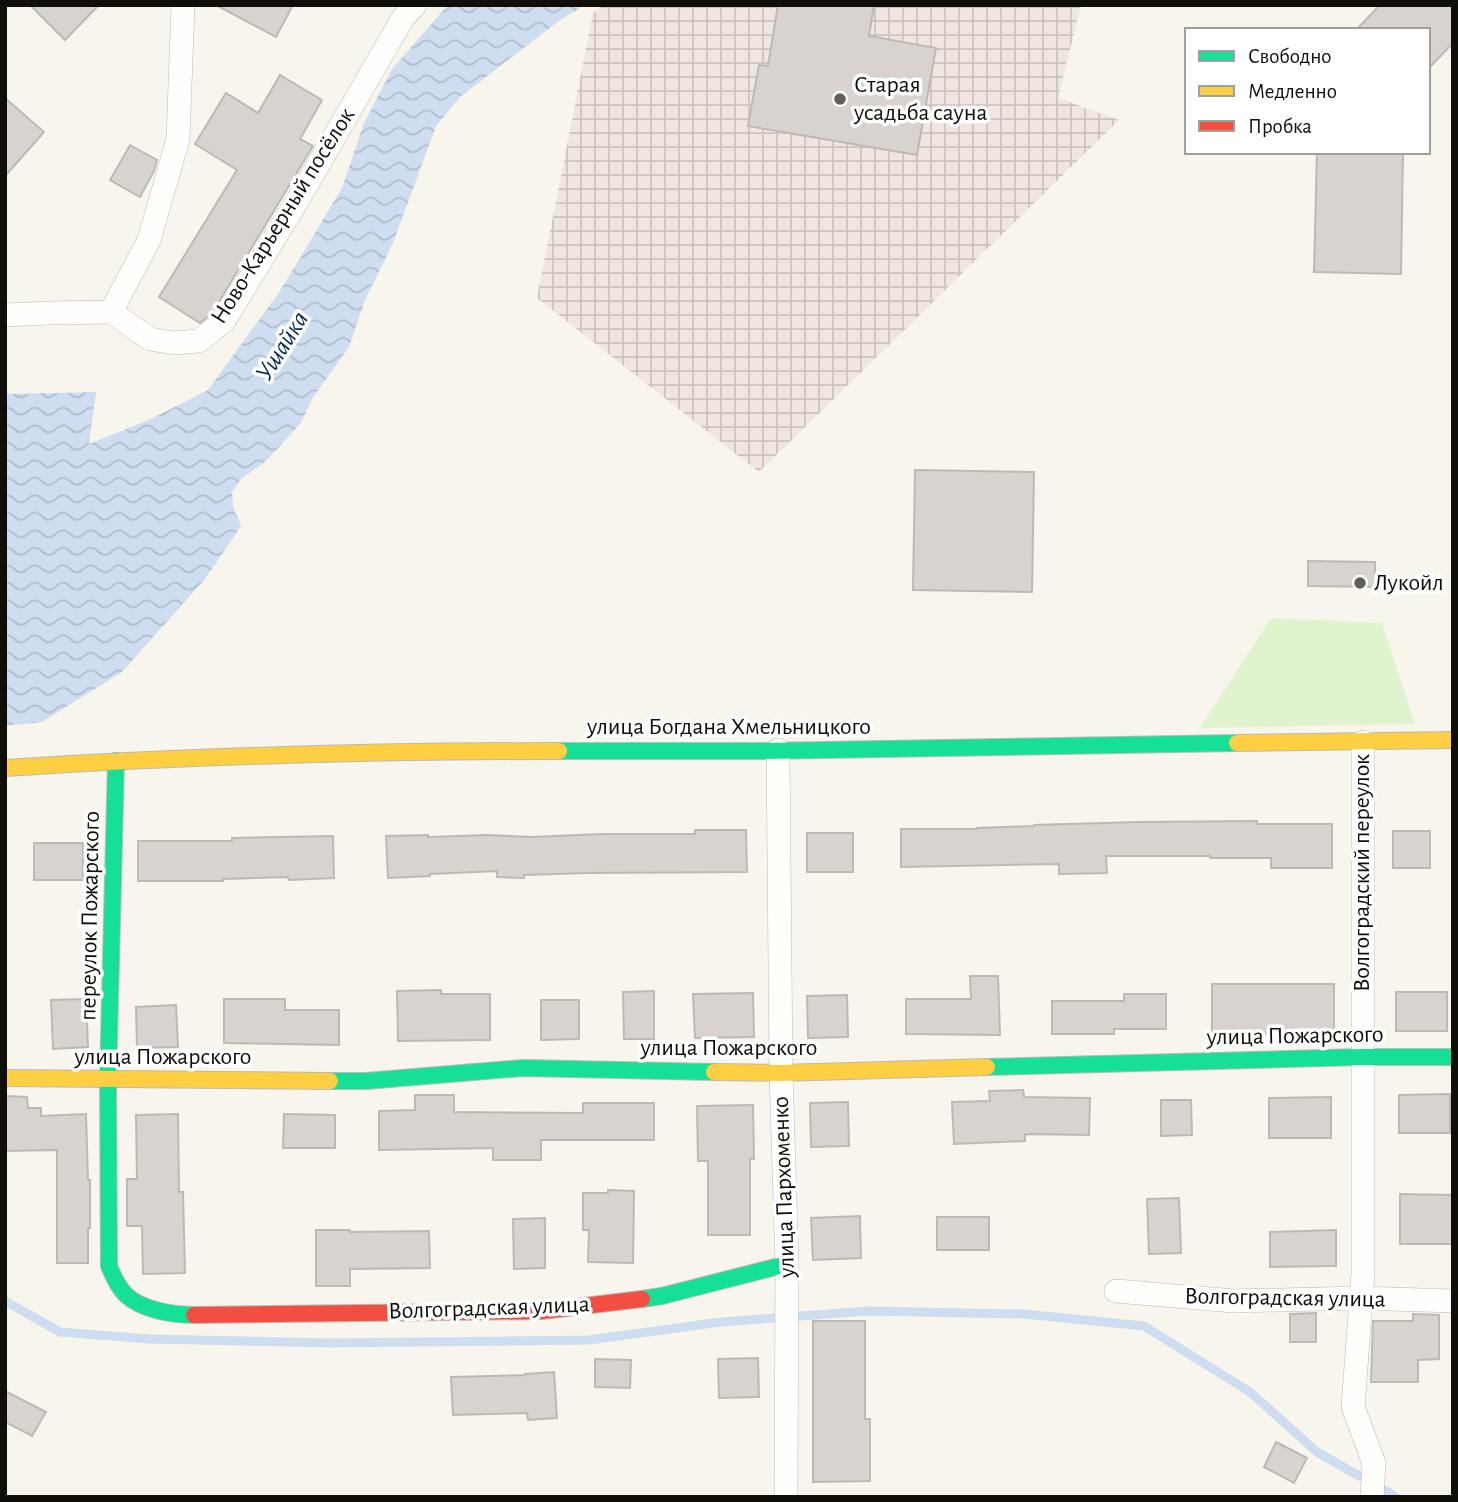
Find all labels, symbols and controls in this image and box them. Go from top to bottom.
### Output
legend [1185,28,1430,154]
text: Свободно [1248,46,1332,67]
place label: Старая усадьба сауна [853,73,988,125]
text: Медленно [1248,81,1337,102]
marker: Старая усадьба сауна [832,91,848,107]
street label: Ново-Карьерный посёлок [207,104,359,328]
text: Пробка [1248,116,1312,137]
water label: Ушайка [251,307,313,385]
place label: Лукойл [1374,571,1444,595]
marker: Лукойл [1352,575,1368,591]
street label: улица Богдана Хмельницкого [586,715,871,739]
street label: Волгоградский переулок [1350,754,1374,992]
street label: переулок Пожарского [76,811,104,1021]
street label: улица Пожарского [1205,1022,1384,1050]
street label: улица Пожарского [640,1036,817,1060]
street label: улица Пожарского [74,1045,251,1069]
street label: улица Пархоменко [769,1096,799,1279]
street label: Волгоградская улица [1184,1284,1386,1312]
street label: Волгоградская улица [388,1292,590,1324]

